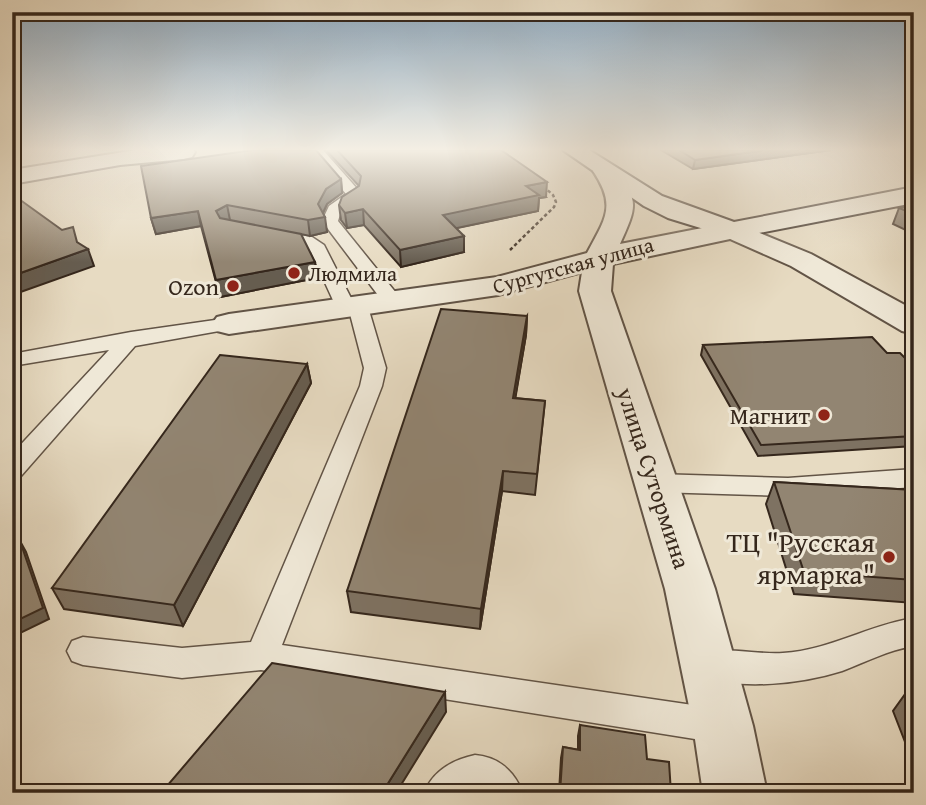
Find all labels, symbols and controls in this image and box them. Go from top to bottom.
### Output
street label: Сургутская улица [489,229,657,301]
place label: Людмила [308,258,397,289]
marker: Людмила [286,265,302,281]
place label: Ozon [168,269,220,304]
marker: Ozon [225,278,241,294]
street label: улица Сутормина [608,382,700,574]
place label: Магнит [730,398,810,433]
marker: Магнит [816,407,832,423]
place label: ТЦ "Русская ярмарка" [726,521,875,594]
marker: ТЦ "Русская ярмарка" [881,549,897,565]

